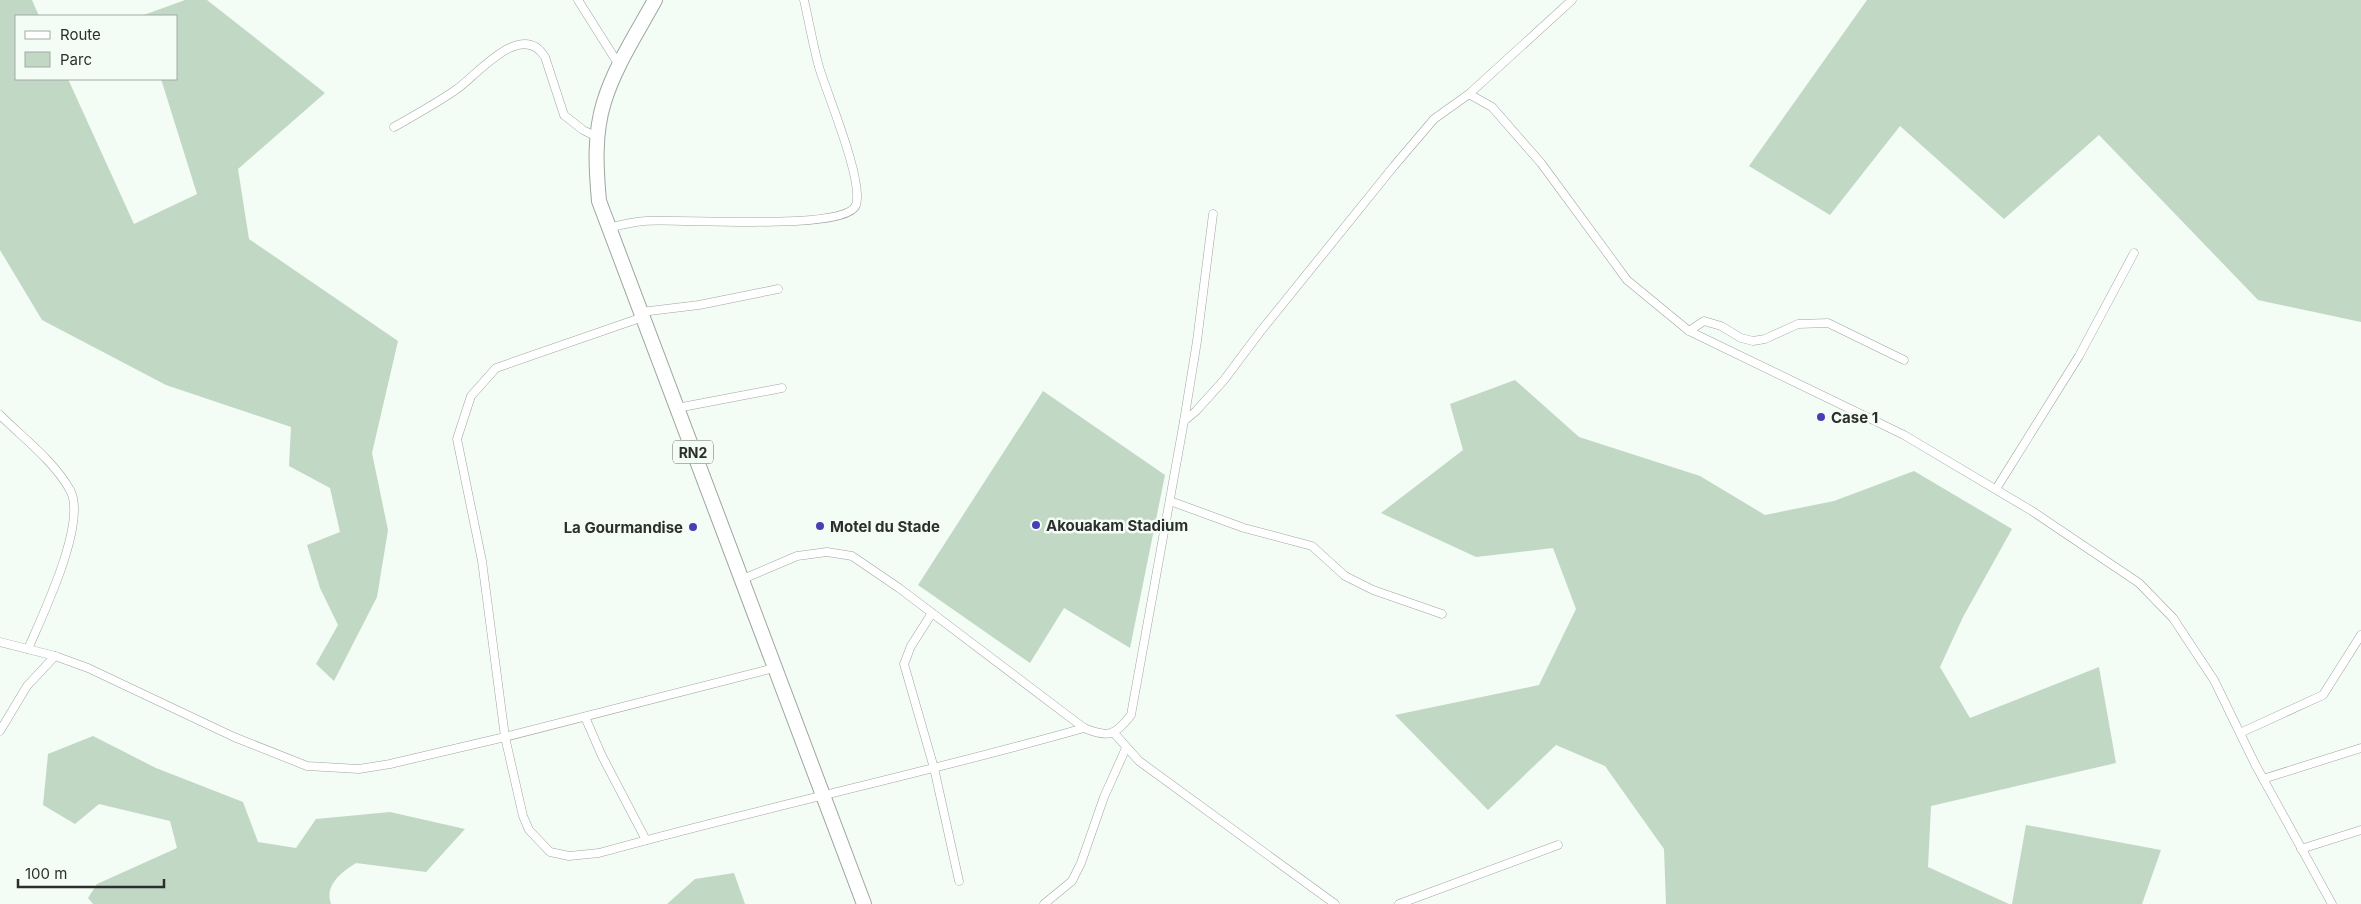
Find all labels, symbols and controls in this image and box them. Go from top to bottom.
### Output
legend [15,15,178,80]
text: Route [60,25,101,44]
text: Parc [60,50,92,69]
place label: Case 1 [1831,408,1878,427]
marker: Case 1 [1815,411,1827,423]
road number: RN2 [673,441,713,464]
place label: Akouakam Stadium [1046,516,1188,535]
place label: Motel du Stade [830,517,940,536]
place label: La Gourmandise [564,518,683,537]
marker: Akouakam Stadium [1030,519,1042,531]
marker: Motel du Stade [814,520,826,532]
marker: La Gourmandise [687,521,699,533]
scale bar [18,856,164,888]
text: 100 m [25,864,67,883]

